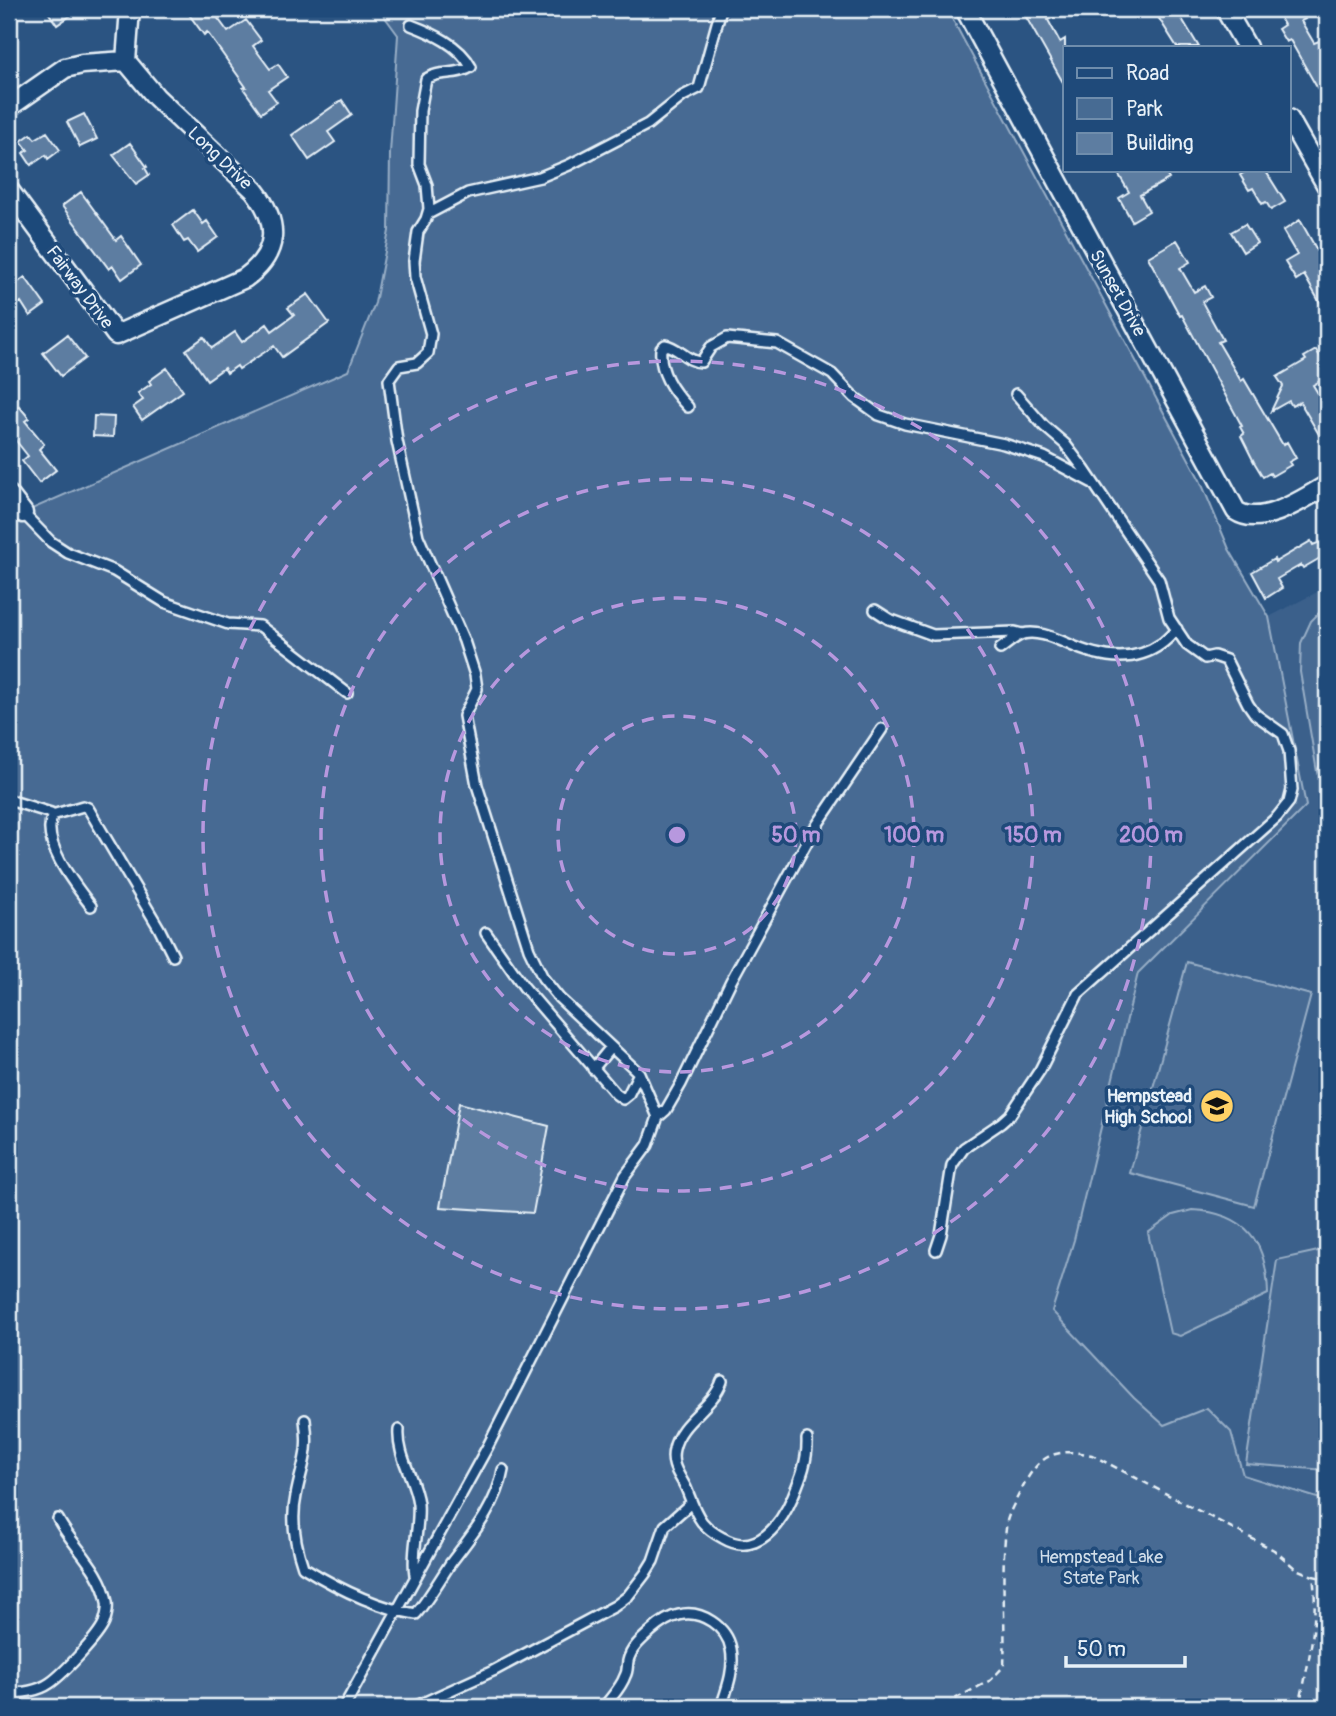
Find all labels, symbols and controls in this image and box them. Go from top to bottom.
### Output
legend [1063,46,1290,172]
text: Road [1126,60,1170,87]
text: Park [1126,96,1163,123]
street label: Long Drive [182,122,257,195]
text: Building [1126,130,1193,157]
street label: Fairway Drive [41,241,118,334]
street label: Sunset Drive [1084,246,1151,341]
text: 50 m [772,822,821,849]
text: 100 m [884,822,944,849]
text: 150 m [1004,822,1062,849]
text: 200 m [1119,822,1183,849]
centre of rings [665,823,689,847]
place label: Hempstead High School [1104,1085,1192,1129]
school or university icon: Hempstead High School [1198,1087,1236,1125]
park label: Hempstead Lake State Park [1039,1546,1163,1590]
scale bar [1066,1625,1186,1669]
text: 50 m [1077,1636,1126,1663]

